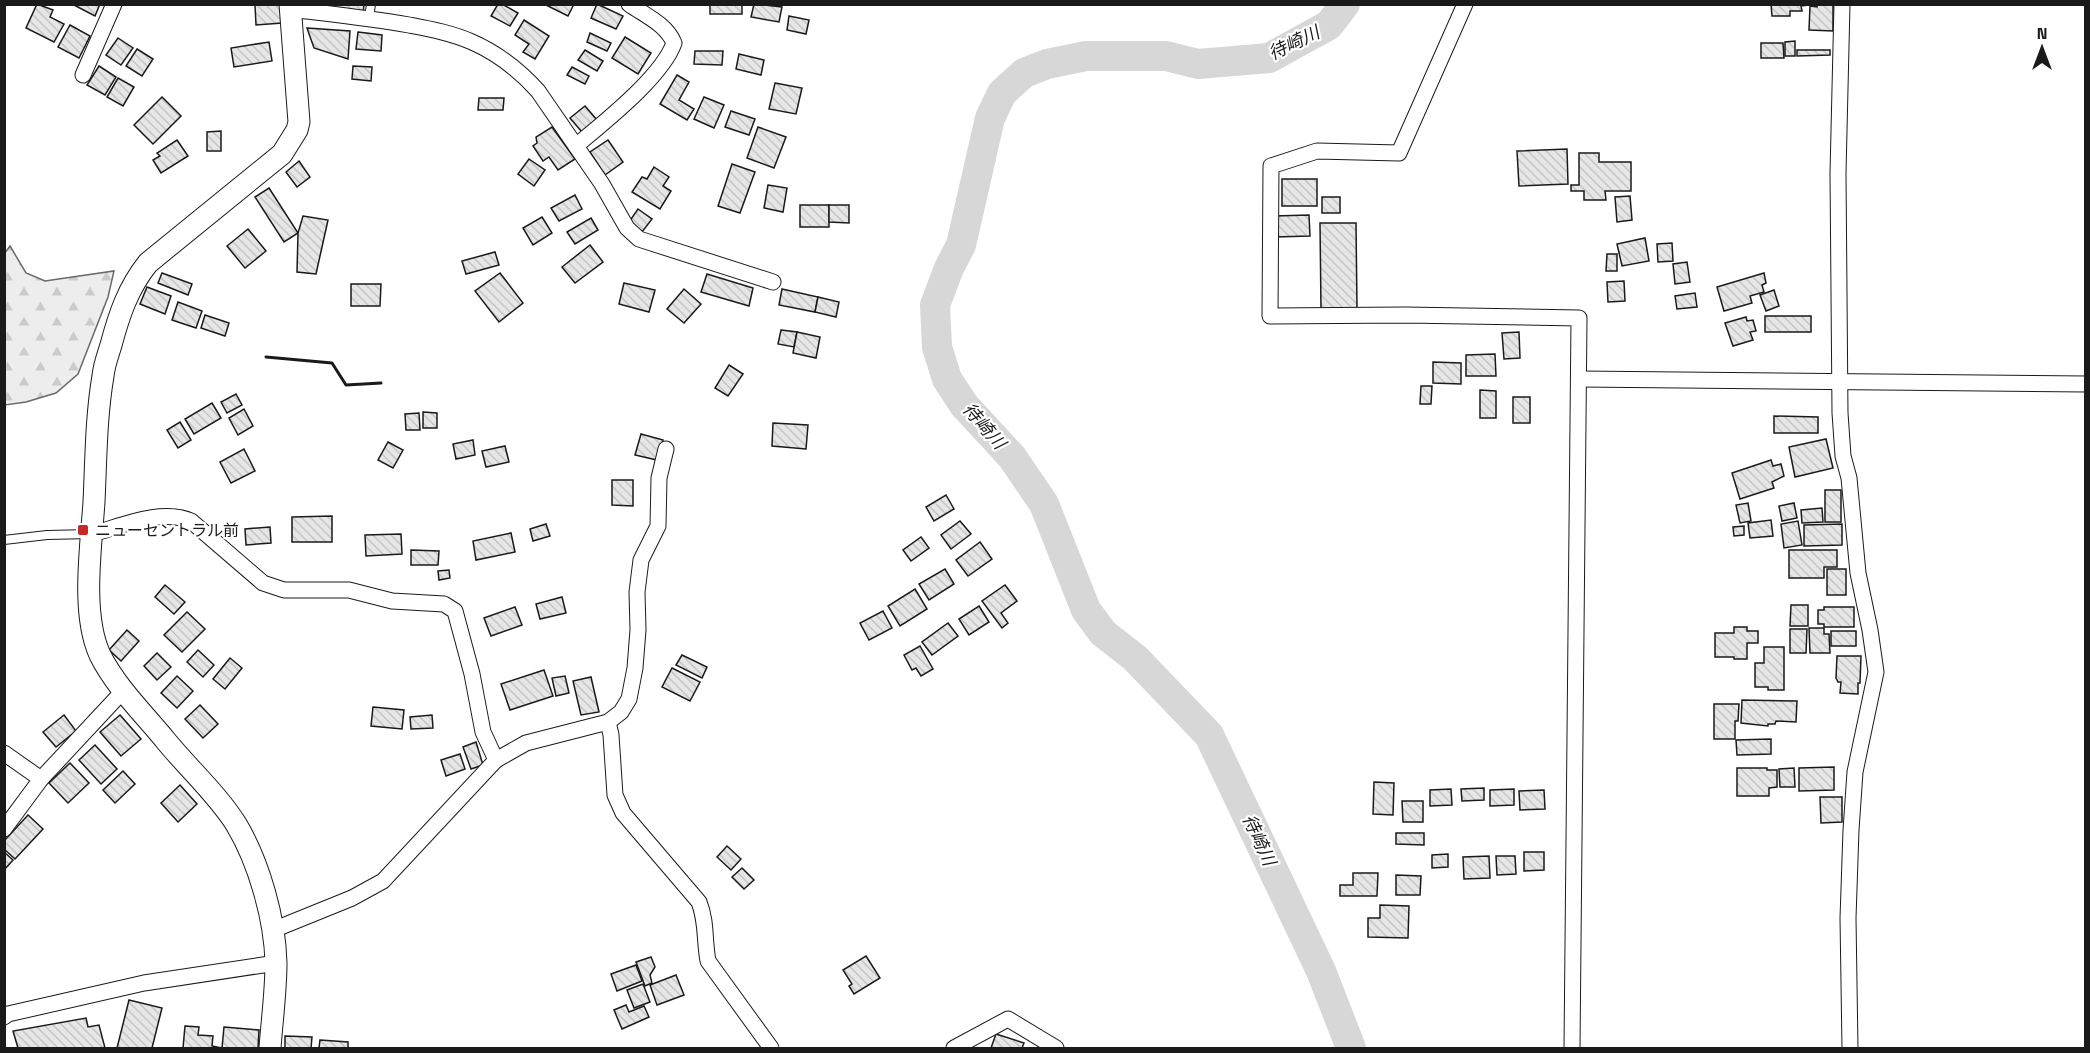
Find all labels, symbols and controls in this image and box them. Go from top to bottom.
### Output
north arrow [2012,18,2072,78]
water label: 待崎川 [1264,20,1325,65]
text: N [2037,23,2047,44]
water label: 待崎川 [958,398,1012,455]
place label: ニューセントラル前 [95,520,239,541]
marker: ニューセントラル前 [76,523,90,537]
water label: 待崎川 [1238,810,1282,871]

